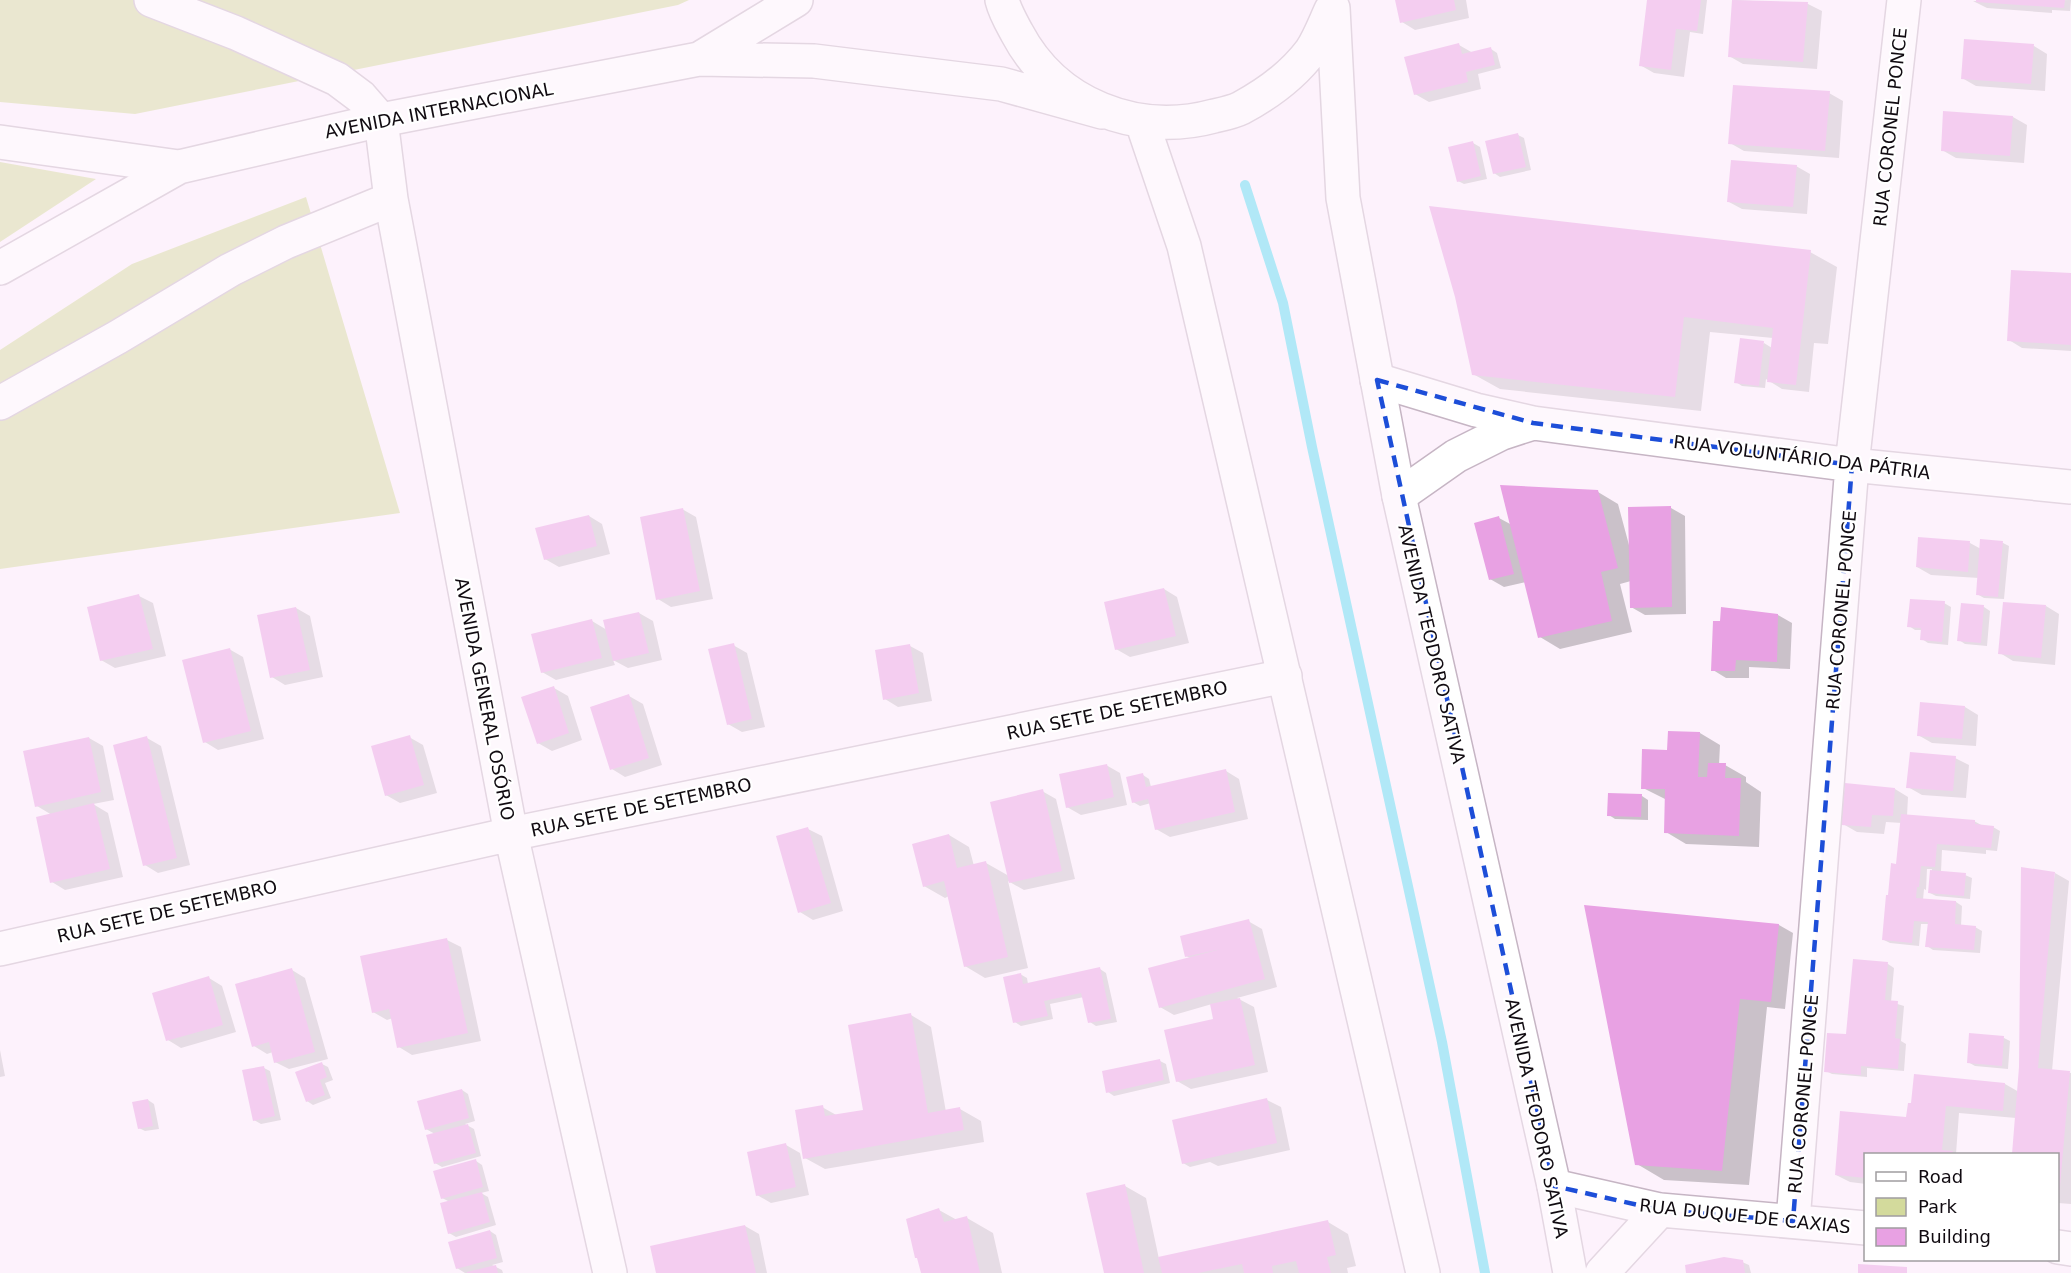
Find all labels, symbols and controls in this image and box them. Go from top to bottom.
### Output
street label: RUA CORONEL PONCE [1869,26,1911,228]
street label: AVENIDA INTERNACIONAL [323,78,555,142]
street label: RUA VOLUNTÁRIO DA PÁTRIA [1672,431,1932,483]
street label: RUA CORONEL PONCE [1822,509,1860,711]
street label: AVENIDA TEODORO SATIVA [1394,522,1470,766]
street label: AVENIDA GENERAL OSÓRIO [451,576,519,822]
street label: RUA SETE DE SETEMBRO [1005,676,1229,744]
street label: RUA SETE DE SETEMBRO [529,773,753,841]
street label: RUA SETE DE SETEMBRO [55,875,279,947]
street label: RUA CORONEL PONCE [1784,993,1822,1195]
street label: AVENIDA TEODORO SATIVA [1501,996,1573,1240]
legend [1864,1153,2059,1261]
text: Road [1918,1166,1963,1187]
street label: RUA DUQUE DE CAXIAS [1638,1194,1852,1238]
text: Park [1918,1196,1957,1217]
text: Building [1918,1226,1991,1247]

